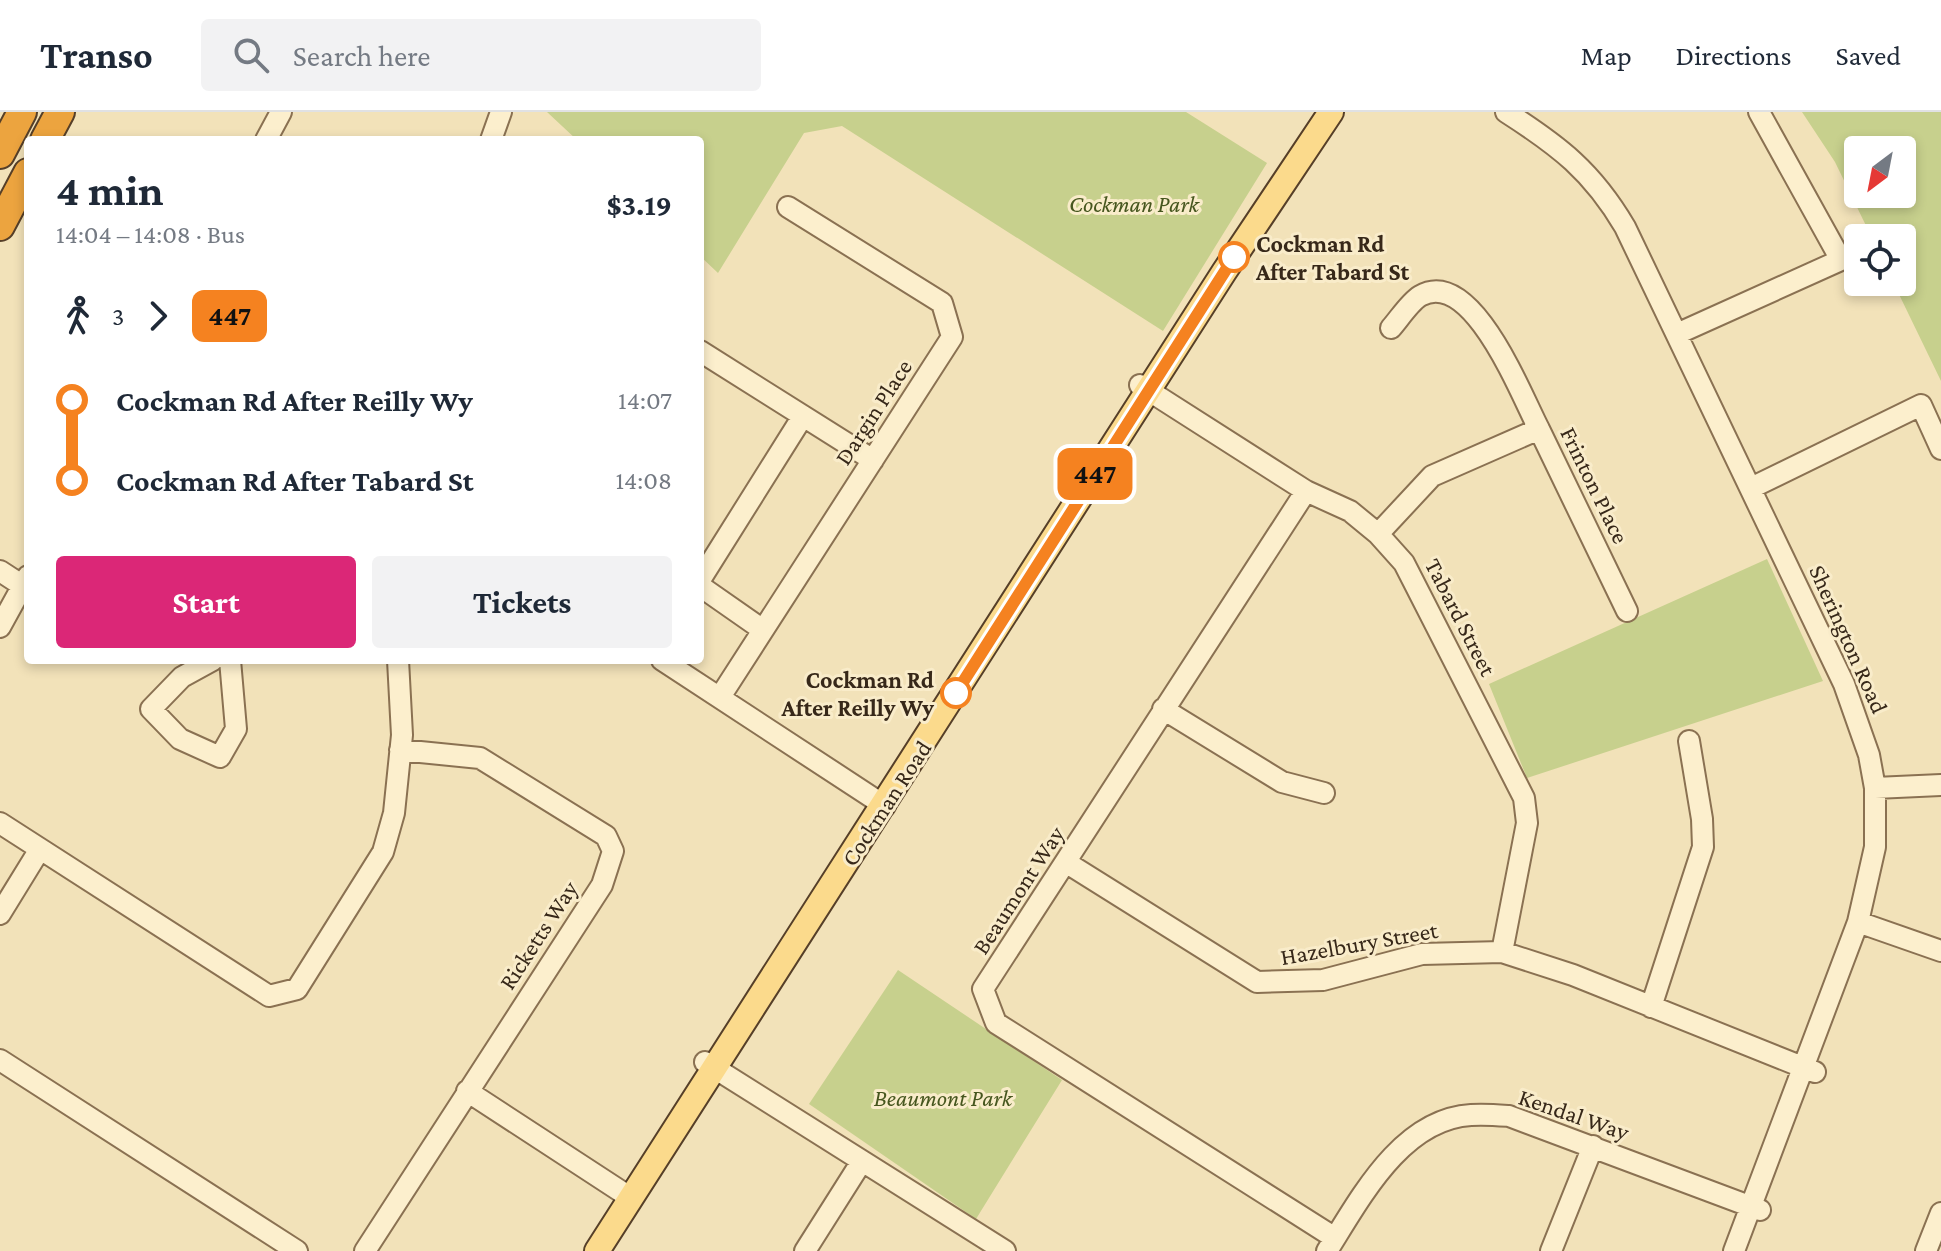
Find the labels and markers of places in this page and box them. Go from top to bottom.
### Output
place label: Cockman Rd After Tabard St [1255,230,1409,285]
marker: Cockman Rd After Tabard St [1219,242,1249,272]
place label: Cockman Rd After Reilly Wy [781,666,934,721]
marker: Cockman Rd After Reilly Wy [941,678,971,708]

